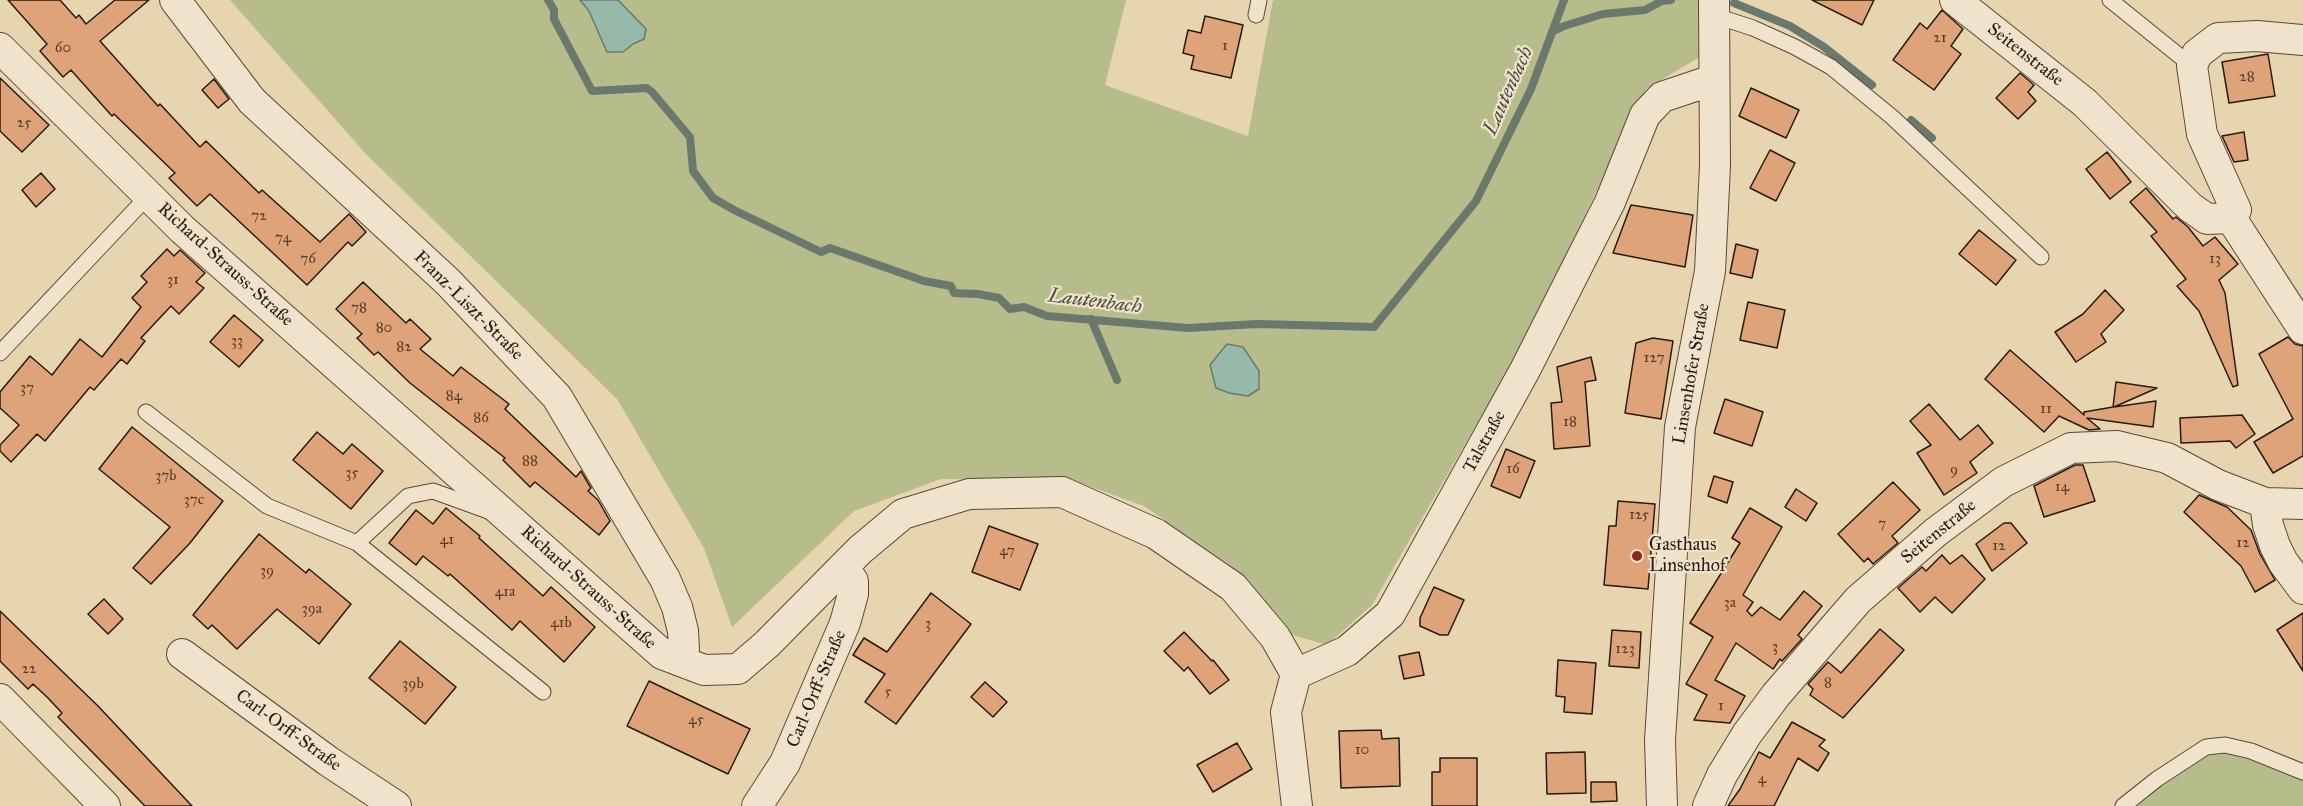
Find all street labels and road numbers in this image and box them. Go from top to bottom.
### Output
street label: Seitenstraße [1983,19,2067,91]
street label: Richard-Strauss-Straße [153,198,297,332]
street label: Franz-Liszt-Straße [409,247,527,365]
street label: Linsenhofer Straße [1669,302,1715,446]
street label: Talstraße [1459,407,1511,477]
street label: Seitenstraße [1897,495,1981,569]
street label: Richard-Strauss-Straße [516,521,660,655]
street label: Carl-Orff-Straße [783,627,851,751]
street label: Carl-Orff-Straße [231,685,345,777]

